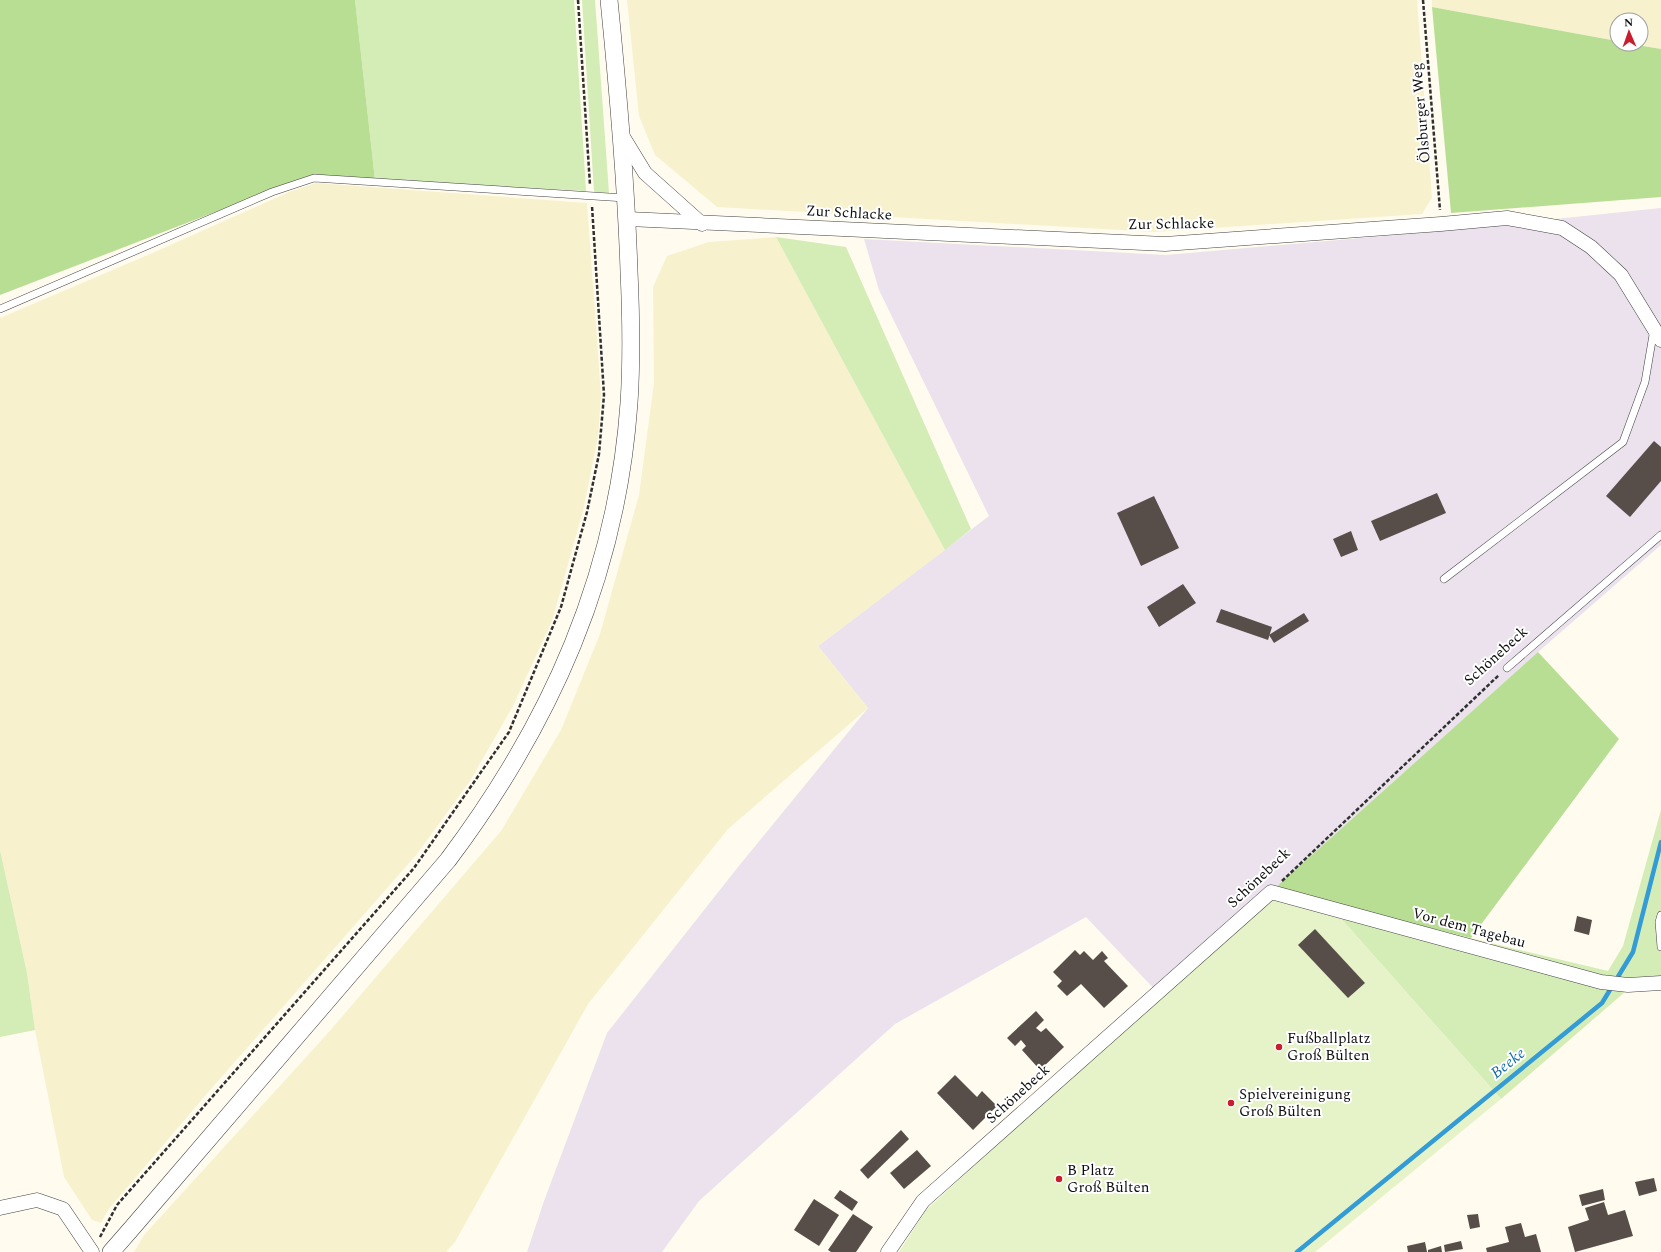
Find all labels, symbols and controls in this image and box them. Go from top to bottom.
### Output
north arrow [1609,12,1649,52]
text: N [1624,14,1633,31]
street label: Ölsburger Weg [1405,62,1437,164]
street label: Zur Schlacke [805,199,893,227]
street label: Zur Schlacke [1128,212,1214,236]
street label: Schönebeck [1459,621,1533,691]
street label: Schönebeck [1222,842,1296,914]
street label: Vor dem Tagebau [1410,902,1528,954]
place label: Fußballplatz Groß Bülten [1287,1027,1371,1067]
water label: Beeke [1485,1041,1531,1085]
marker: Fußballplatz Groß Bülten [1274,1042,1284,1052]
street label: Schönebeck [981,1059,1055,1129]
place label: Spielvereinigung Groß Bülten [1239,1083,1351,1123]
marker: Spielvereinigung Groß Bülten [1226,1098,1236,1108]
place label: B Platz Groß Bülten [1067,1159,1150,1199]
marker: B Platz Groß Bülten [1054,1174,1064,1184]

